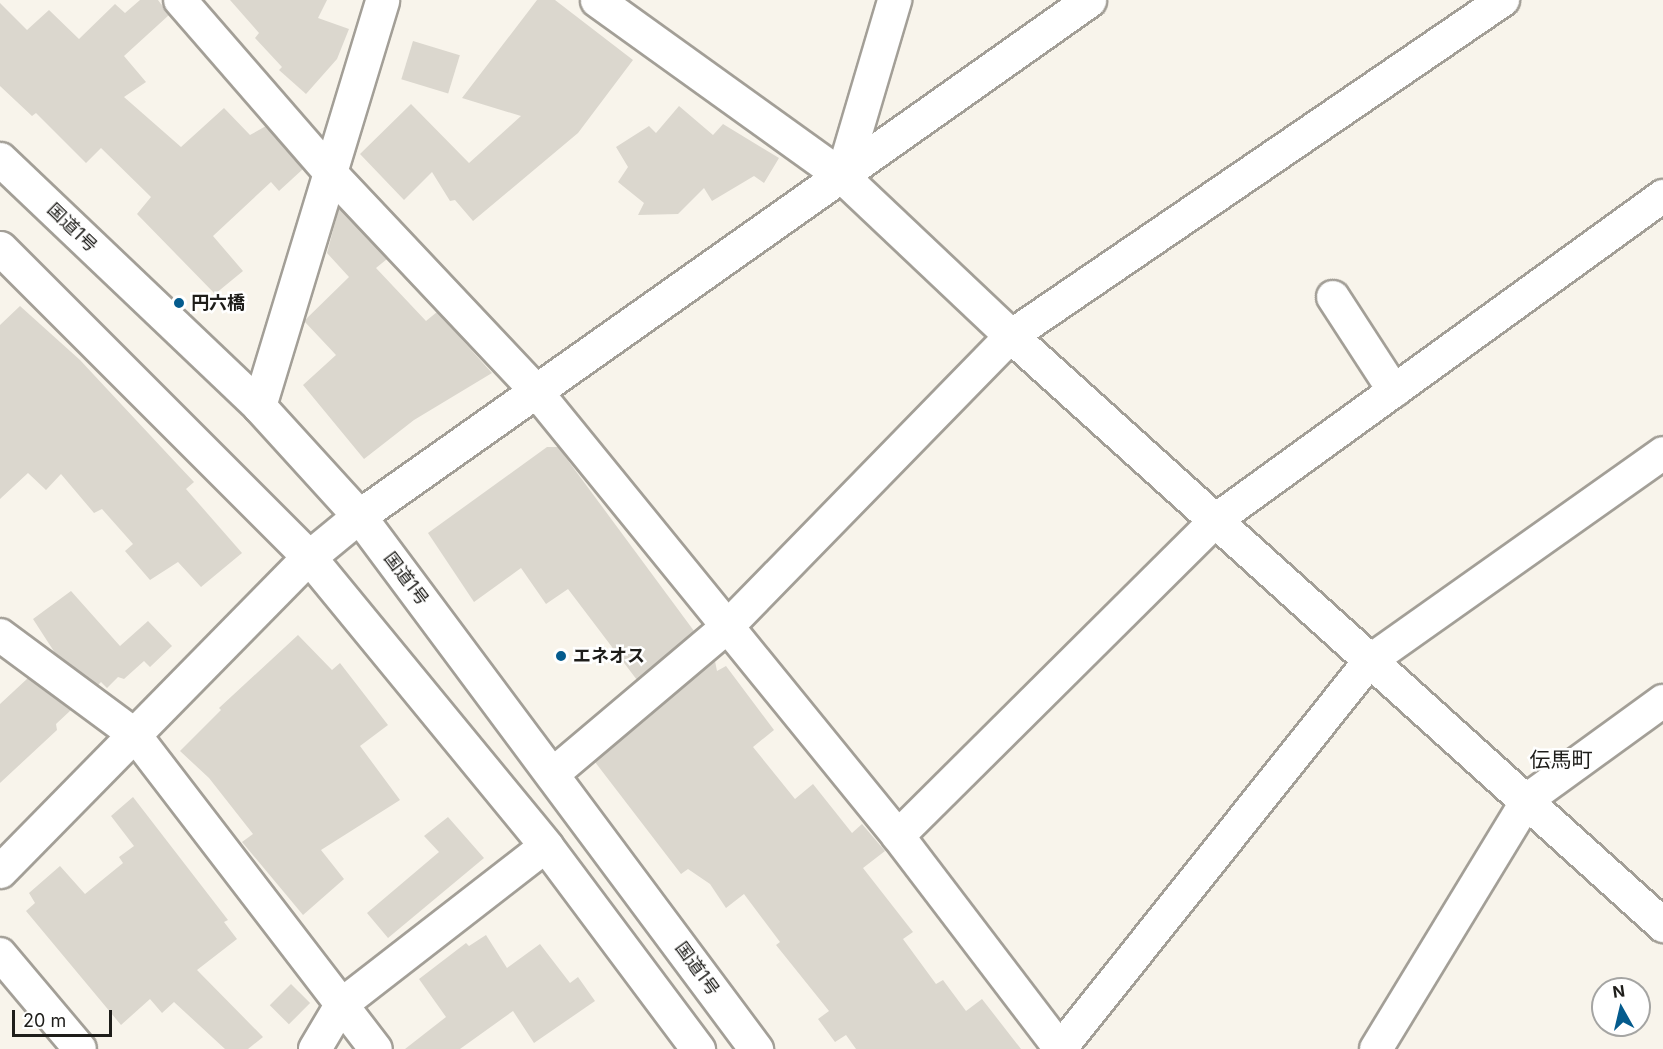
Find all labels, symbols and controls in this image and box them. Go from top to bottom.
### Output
street label: 国道1号 [42,199,102,257]
place label: 円六橋 [191,292,245,314]
marker: 円六橋 [172,296,186,310]
street label: 国道1号 [379,548,433,610]
place label: エネオス [573,645,645,667]
marker: エネオス [554,649,568,663]
district label: 伝馬町 [1530,747,1592,773]
street label: 国道1号 [670,938,724,1000]
north arrow [1591,977,1651,1037]
text: N [1611,980,1626,1002]
scale bar [15,998,116,1036]
text: 20 m [23,1010,66,1031]

